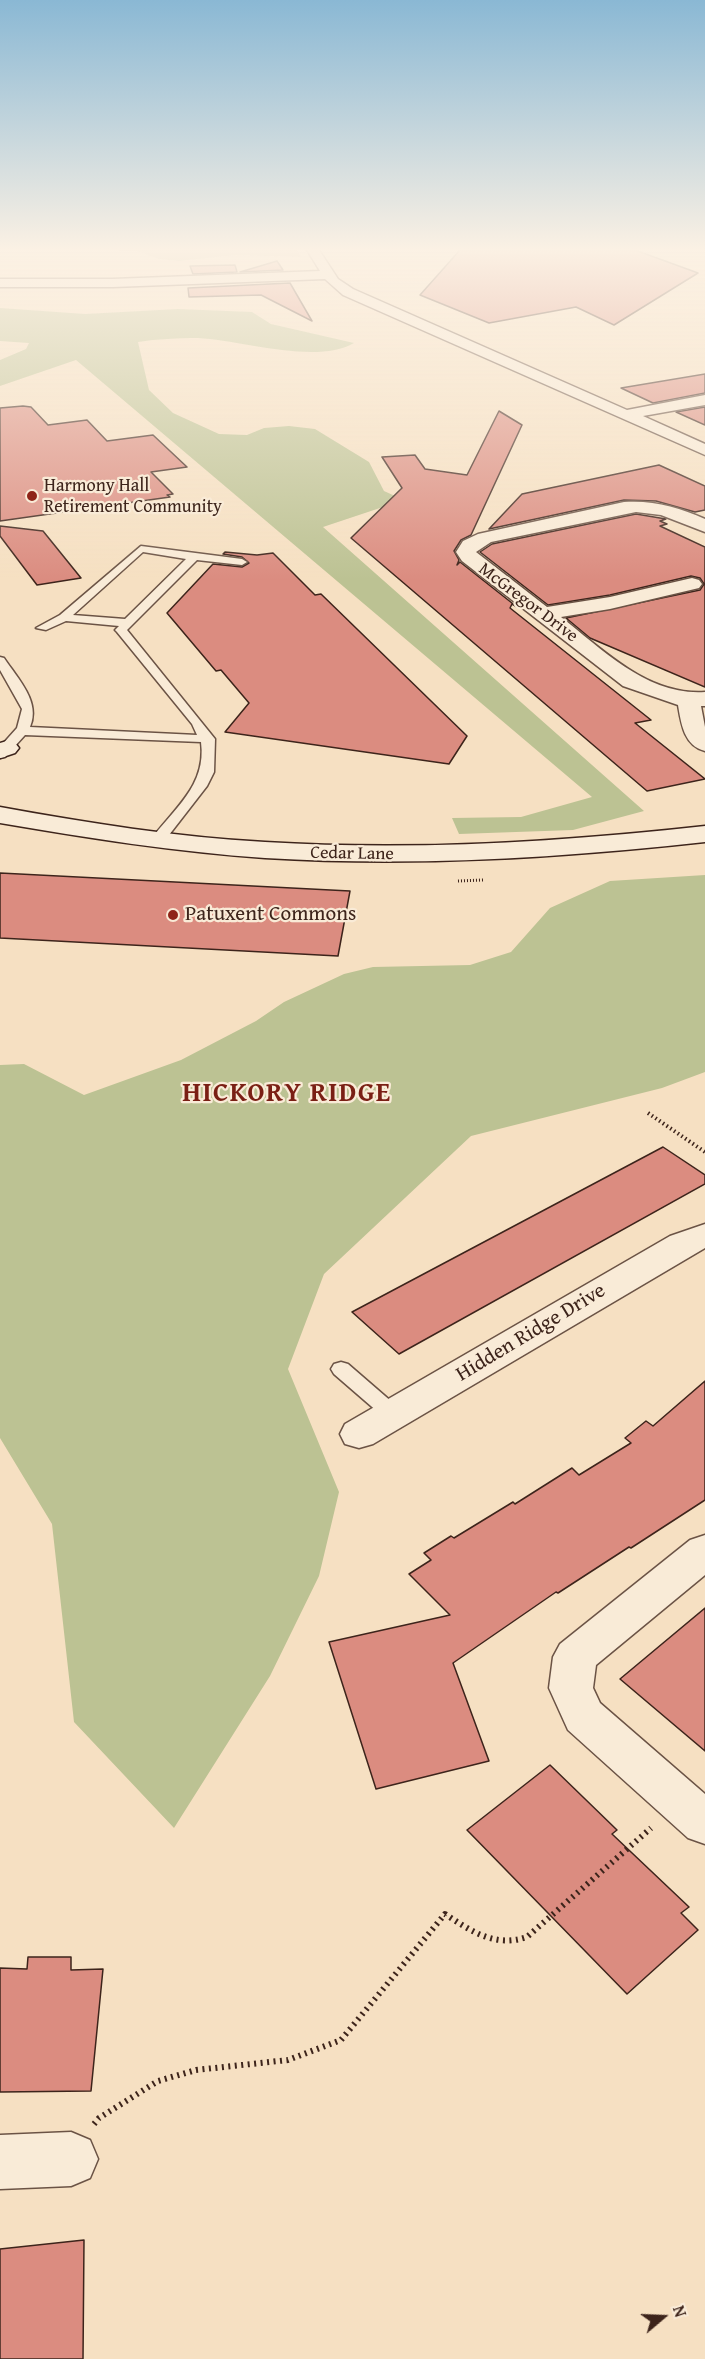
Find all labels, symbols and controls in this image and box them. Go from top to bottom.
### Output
place label: Harmony Hall Retirement Community [44,475,222,518]
marker: Harmony Hall Retirement Community [25,489,39,503]
street label: McGregor Drive [474,559,582,647]
street label: Cedar Lane [310,842,394,866]
place label: Patuxent Commons [185,902,356,928]
marker: Patuxent Commons [166,908,180,922]
district label: HICKORY RIDGE [182,1078,392,1110]
street label: Hidden Ridge Drive [452,1278,610,1388]
north arrow [633,2287,693,2347]
text: N [667,2302,693,2320]

